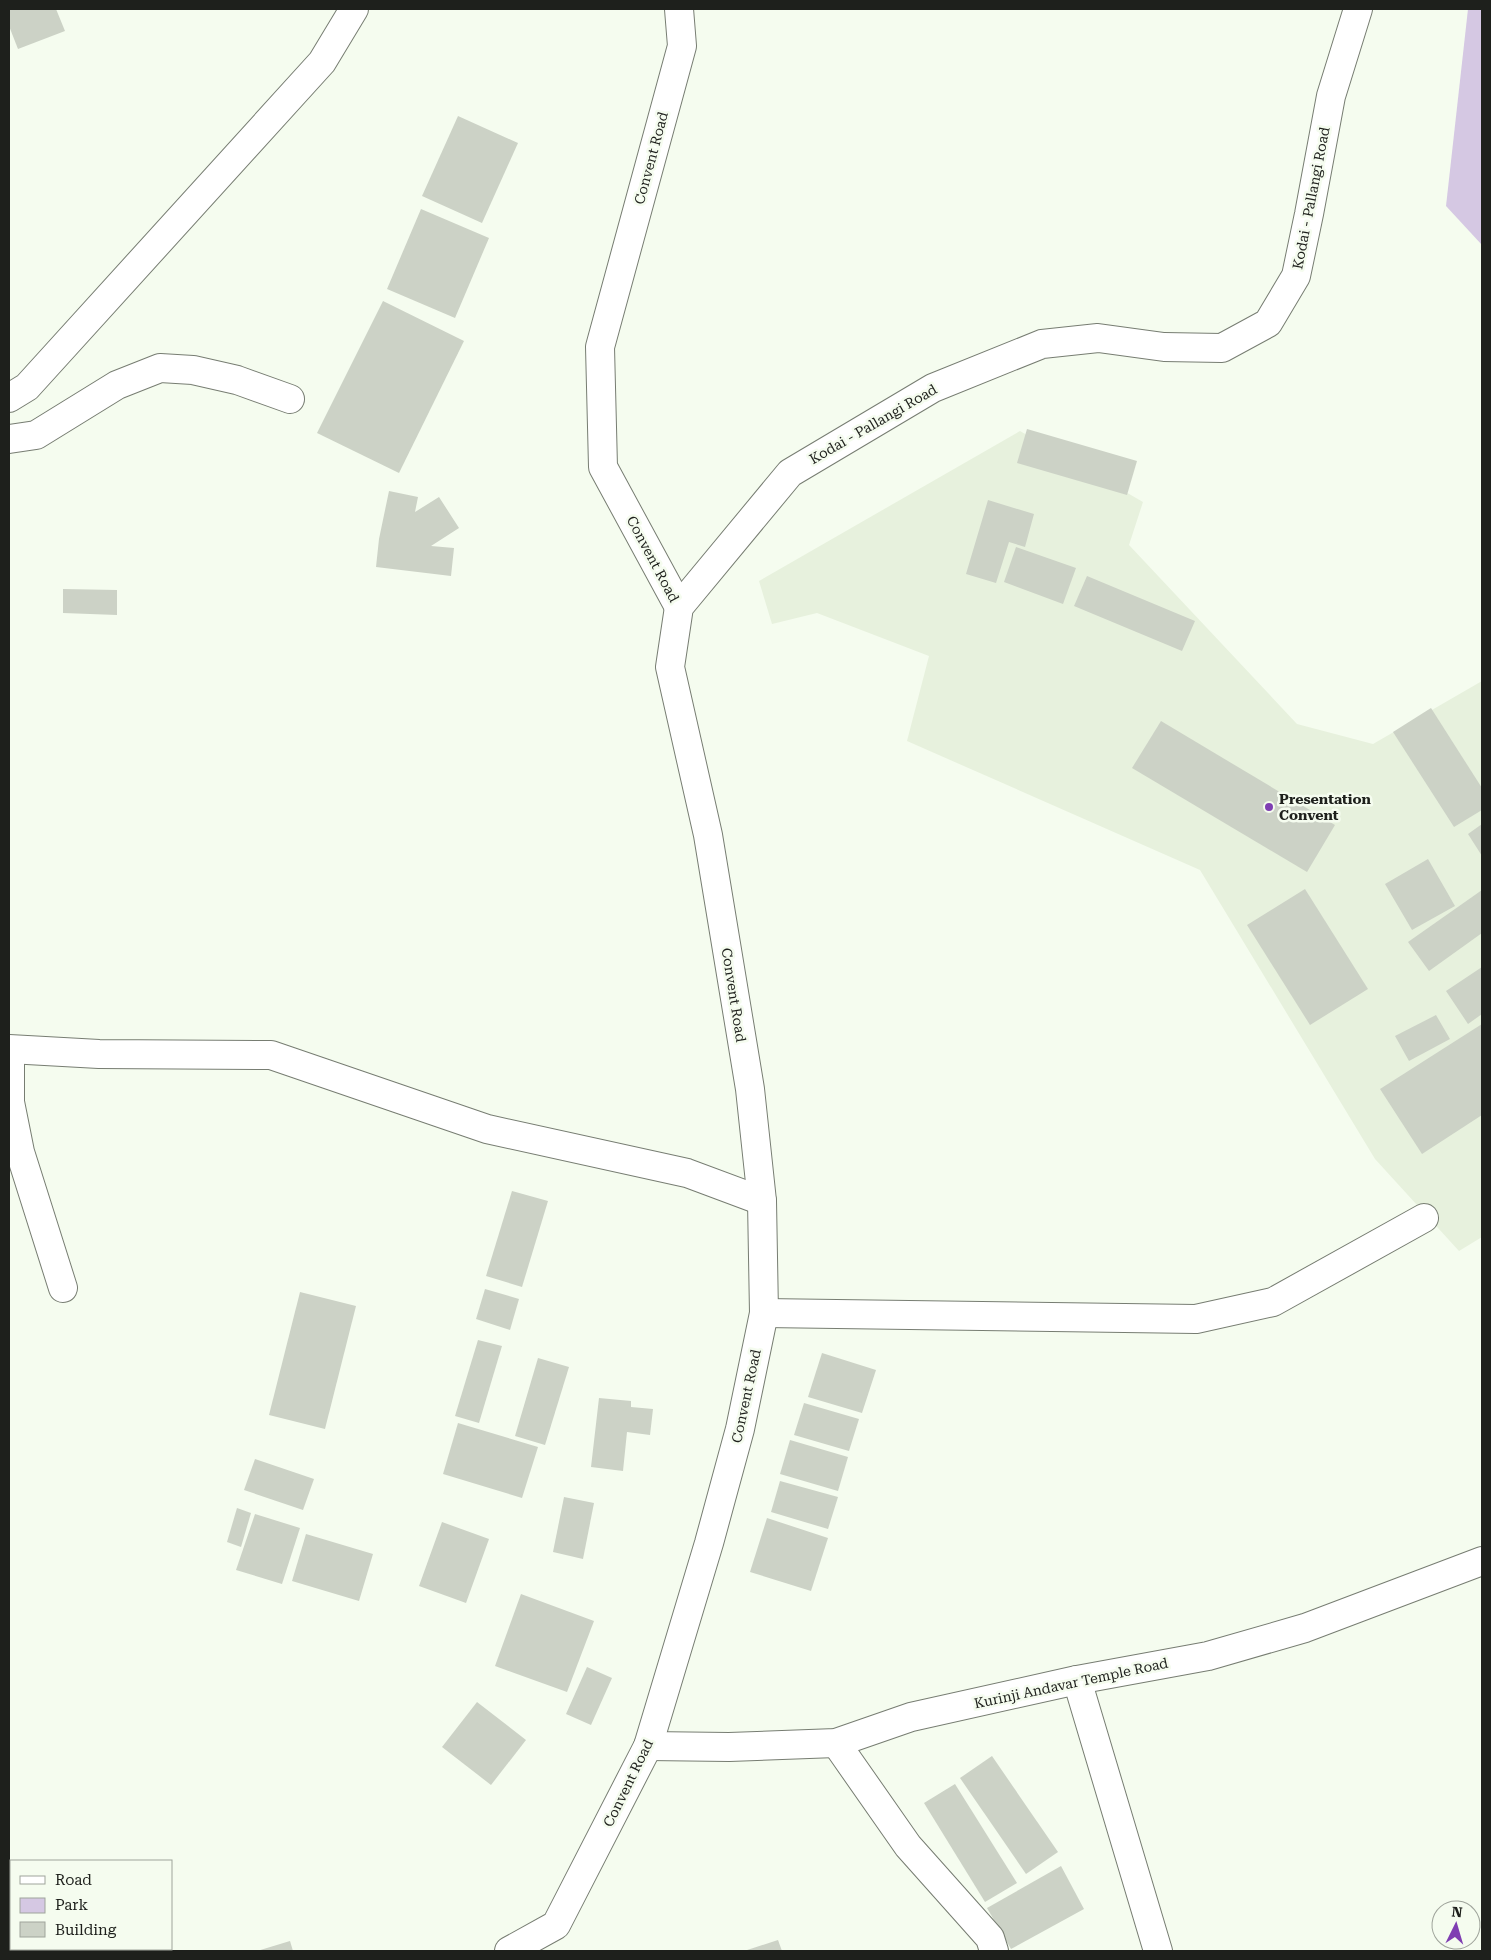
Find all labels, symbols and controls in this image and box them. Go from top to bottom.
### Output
street label: Convent Road [631,110,671,206]
street label: Kodai - Pallangi Road [1289,125,1333,271]
street label: Kodai - Pallangi Road [806,381,940,467]
street label: Convent Road [624,513,682,605]
place label: Presentation Convent [1279,791,1371,823]
marker: Presentation Convent [1263,801,1275,813]
street label: Convent Road [719,947,749,1043]
street label: Convent Road [728,1348,764,1444]
street label: Kurinji Andavar Temple Road [973,1655,1169,1711]
street label: Convent Road [600,1737,656,1829]
legend [10,1860,172,1950]
text: Road [55,1871,92,1889]
text: Park [55,1896,89,1914]
north arrow [1431,1900,1481,1950]
text: N [1451,1904,1463,1921]
text: Building [55,1921,117,1939]

